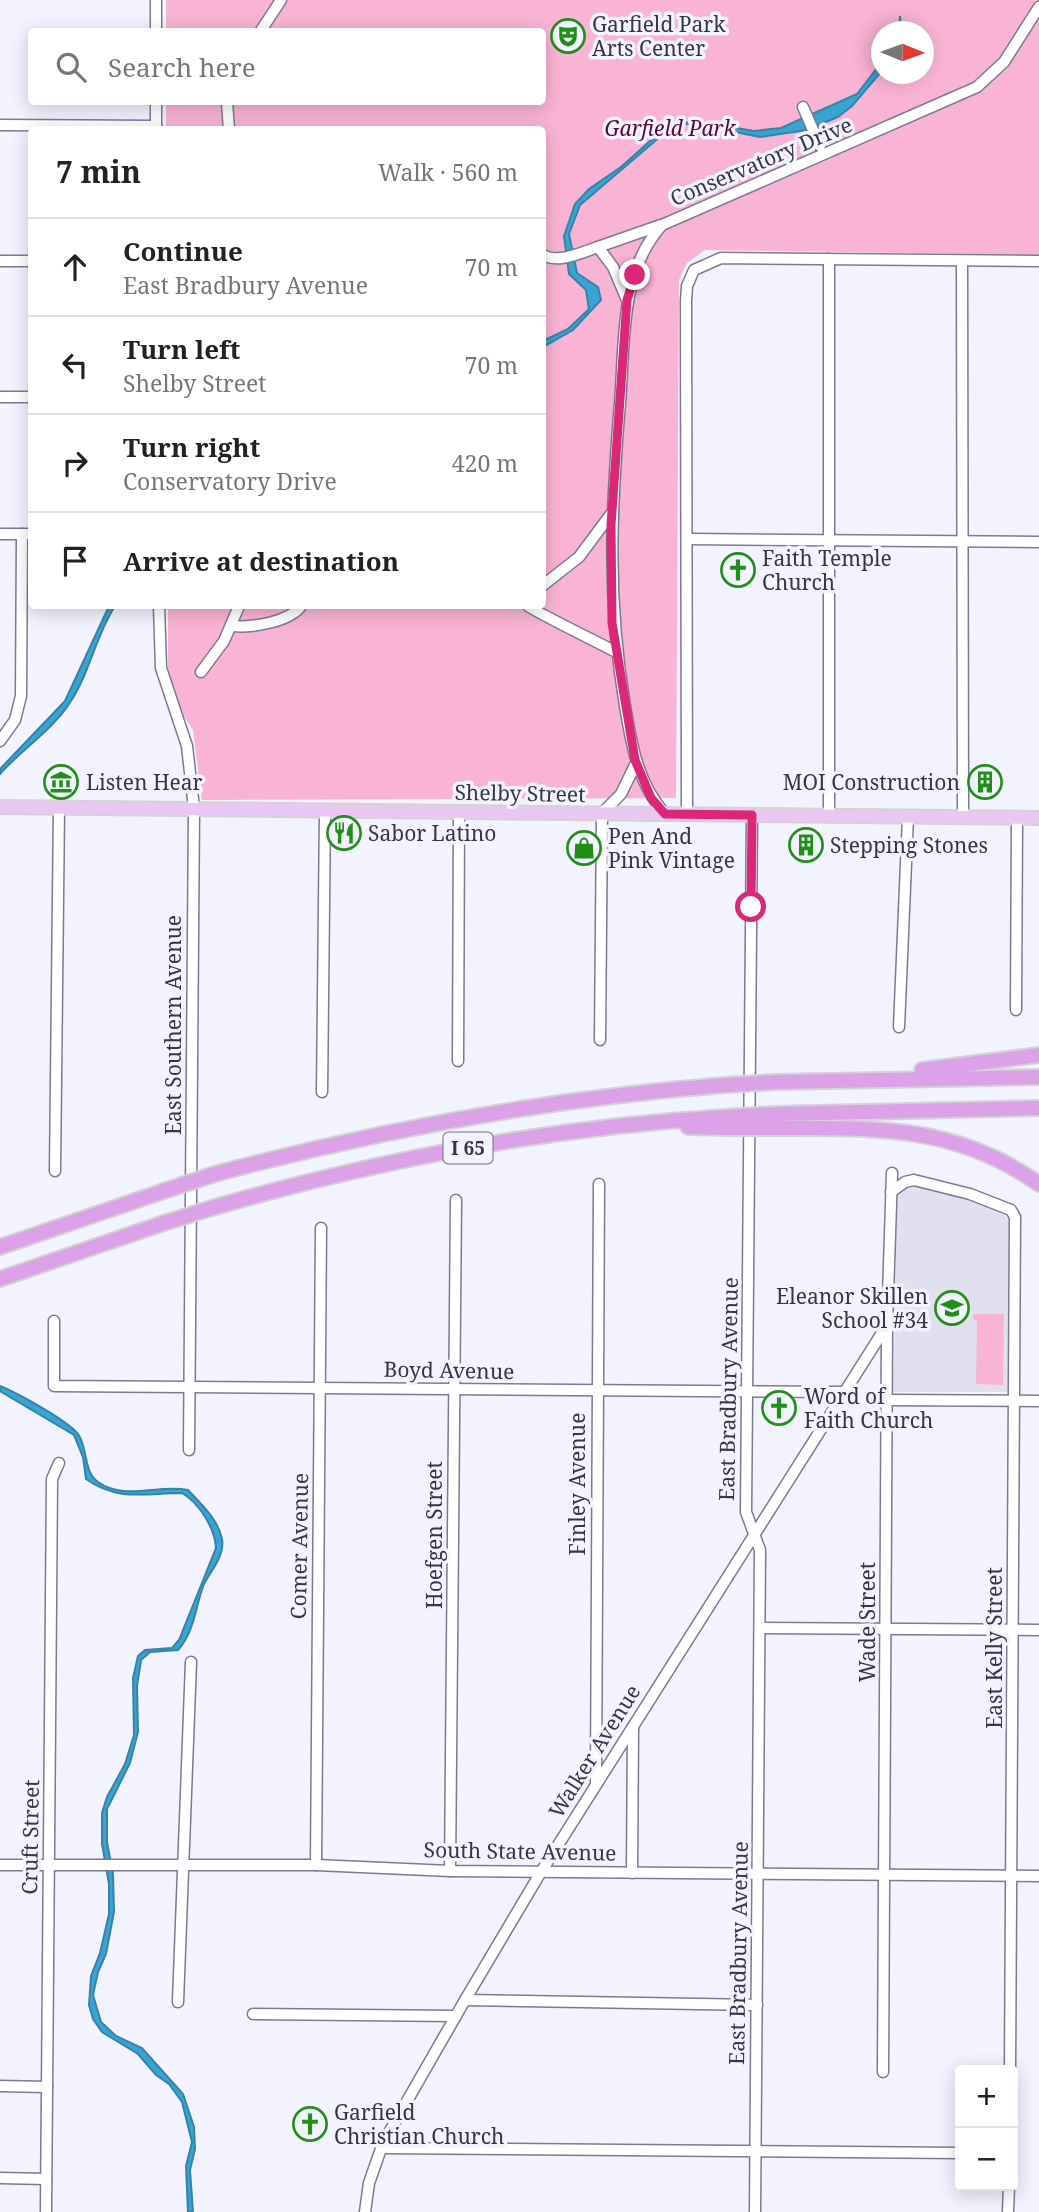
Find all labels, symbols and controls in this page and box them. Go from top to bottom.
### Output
place label: Garfield Park Arts Center [592,10,726,62]
theatre icon: Garfield Park Arts Center [549,17,587,55]
north arrow [871,21,934,84]
search box [28,28,546,105]
icon: search [52,48,90,86]
text: Search here [108,49,256,85]
street label: Conservatory Drive [666,110,856,212]
park label: Garfield Park [605,114,736,142]
text: 7 min [56,151,141,192]
text: Walk · 560 m [378,156,518,188]
text: Continue [123,233,243,269]
icon: ahead [56,248,94,286]
text: 70 m [465,251,518,283]
route end [619,259,650,290]
text: East Bradbury Avenue [123,269,368,301]
text: Turn left [123,331,240,367]
icon: left [56,346,94,384]
text: 70 m [465,349,518,381]
text: Shelby Street [123,367,266,399]
text: Turn right [123,429,260,465]
icon: right [56,444,94,482]
text: 420 m [452,447,518,479]
text: Conservatory Drive [123,465,337,497]
icon: arrive [56,542,94,580]
text: Arrive at destination [123,543,399,579]
place label: Faith Temple Church [762,544,892,596]
church icon: Faith Temple Church [719,551,757,589]
museum icon: Listen Hear [42,763,80,801]
building icon: MOI Construction [966,763,1004,801]
place label: Listen Hear [86,768,203,796]
place label: MOI Construction [783,768,960,796]
street label: Shelby Street [454,778,586,808]
restaurant icon: Sabor Latino [325,814,363,852]
place label: Sabor Latino [368,819,496,847]
place label: Pen And Pink Vintage [608,822,735,874]
building icon: Stepping Stones [787,826,825,864]
shop icon: Pen And Pink Vintage [565,829,603,867]
place label: Stepping Stones [830,831,988,859]
route start [735,891,766,922]
street label: East Southern Avenue [159,915,187,1135]
road number: I 65 [444,1132,492,1164]
street label: East Bradbury Avenue [712,1277,744,1501]
place label: Eleanor Skillen School #34 [776,1282,928,1334]
school or university icon: Eleanor Skillen School #34 [933,1289,971,1327]
street label: Boyd Avenue [383,1355,515,1385]
place label: Word of Faith Church [804,1382,933,1434]
church icon: Word of Faith Church [760,1389,798,1427]
street label: Finley Avenue [563,1413,591,1555]
street label: Hoefgen Street [420,1461,448,1609]
street label: Comer Avenue [284,1473,314,1619]
street label: Wade Street [853,1562,881,1682]
street label: East Kelly Street [980,1567,1008,1729]
street label: Walker Avenue [542,1679,646,1823]
street label: Cruft Street [15,1779,45,1895]
street label: South State Avenue [423,1835,617,1867]
street label: East Bradbury Avenue [722,1841,754,2065]
map controls [955,2065,1018,2191]
button: + [955,2065,1018,2128]
place label: Garfield Christian Church [334,2098,504,2150]
church icon: Garfield Christian Church [291,2105,329,2143]
button: − [955,2128,1018,2191]

